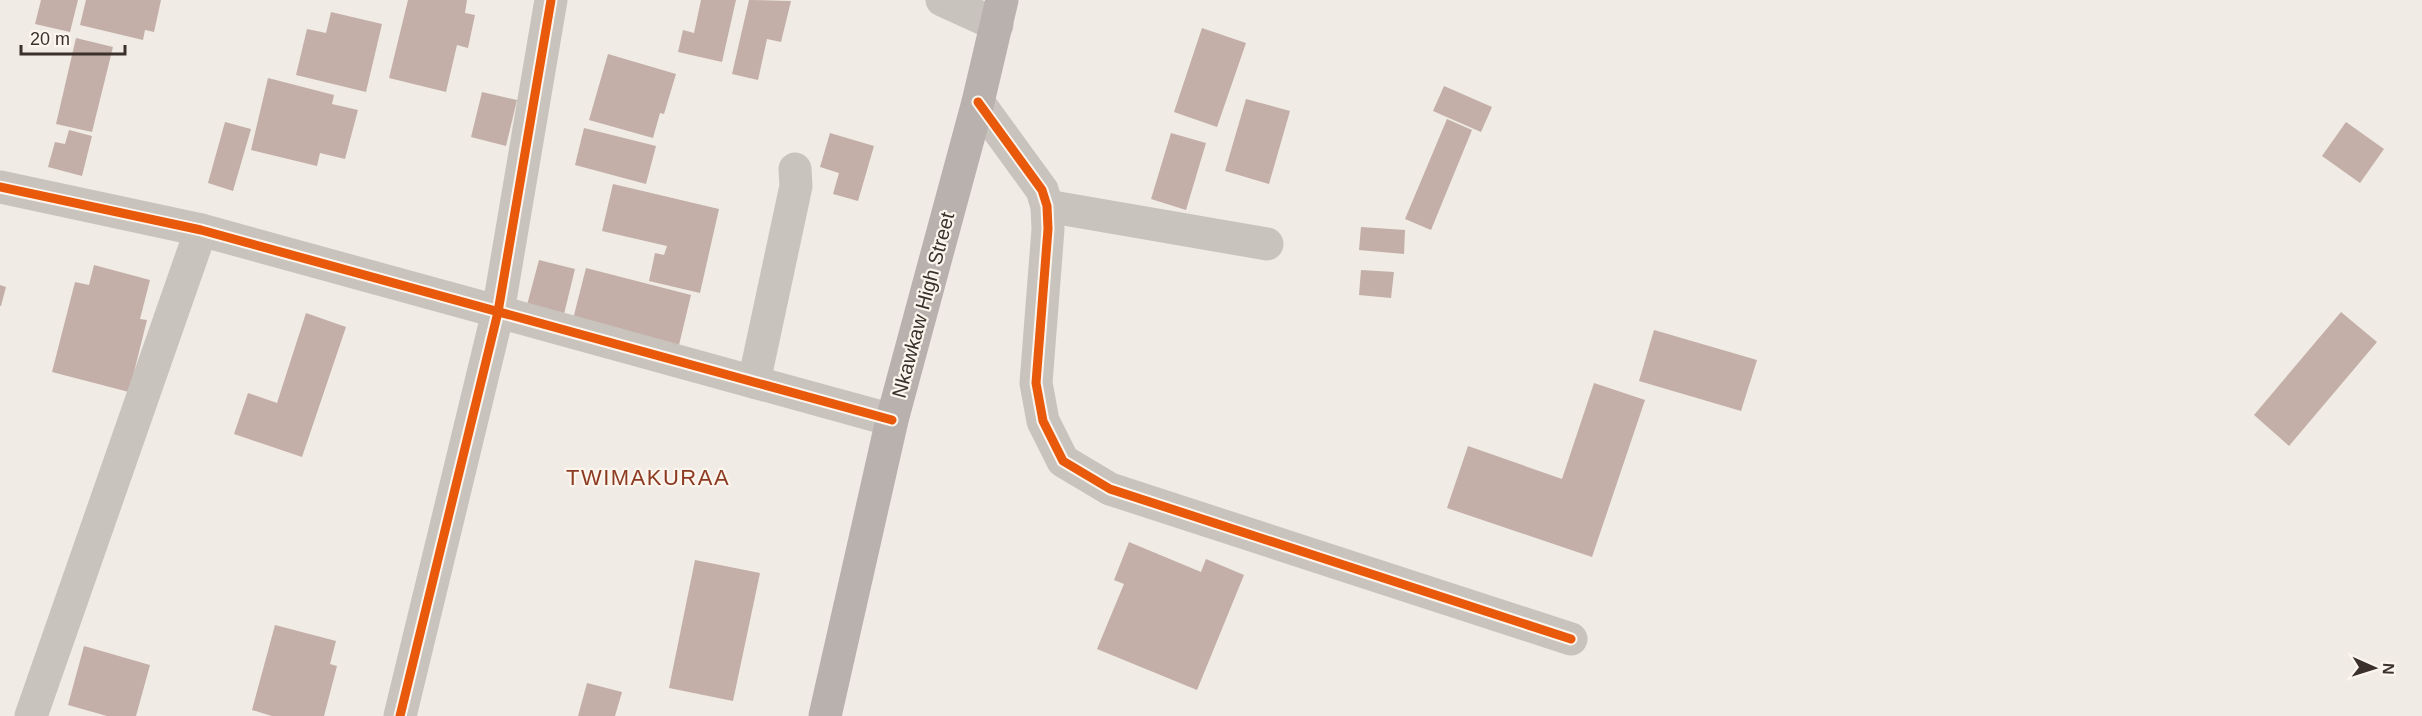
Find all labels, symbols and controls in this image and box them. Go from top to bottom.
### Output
scale bar [21,18,124,56]
text: 20 m [30,29,70,49]
street label: Nkawkaw High Street [888,209,958,400]
district label: TWIMAKURAA [566,465,730,490]
north arrow [2344,638,2404,698]
text: N [2380,663,2397,675]

